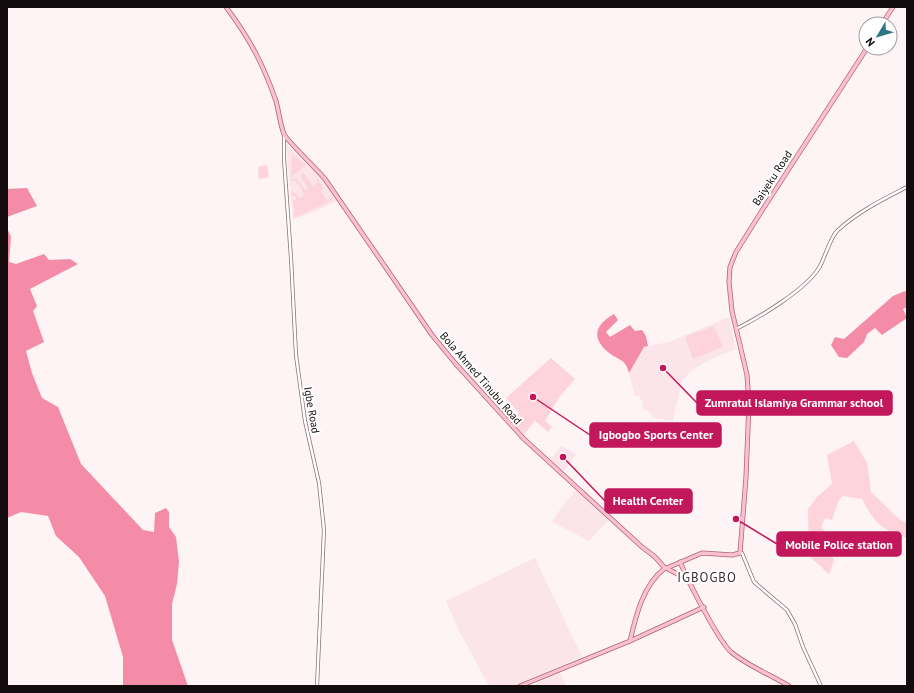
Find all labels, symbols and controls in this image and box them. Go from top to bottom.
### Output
north arrow [858,16,898,56]
text: N [862,35,878,49]
street label: Baiyeku Road [749,148,795,208]
street label: Bola Ahmed Tinubu Road [437,329,525,427]
street label: Igbe Road [301,386,323,434]
callout: Zumratul Islamiya Grammar school [697,391,892,415]
text: Zumratul Islamiya Grammar school [705,395,884,410]
callout: Igbogbo Sports Center [590,423,721,447]
text: Igbogbo Sports Center [599,427,714,442]
callout: Health Center [605,489,692,513]
text: Health Center [613,493,684,508]
callout: Mobile Police station [777,532,901,556]
text: Mobile Police station [785,537,893,552]
district label: IGBOGBO [677,569,737,586]

